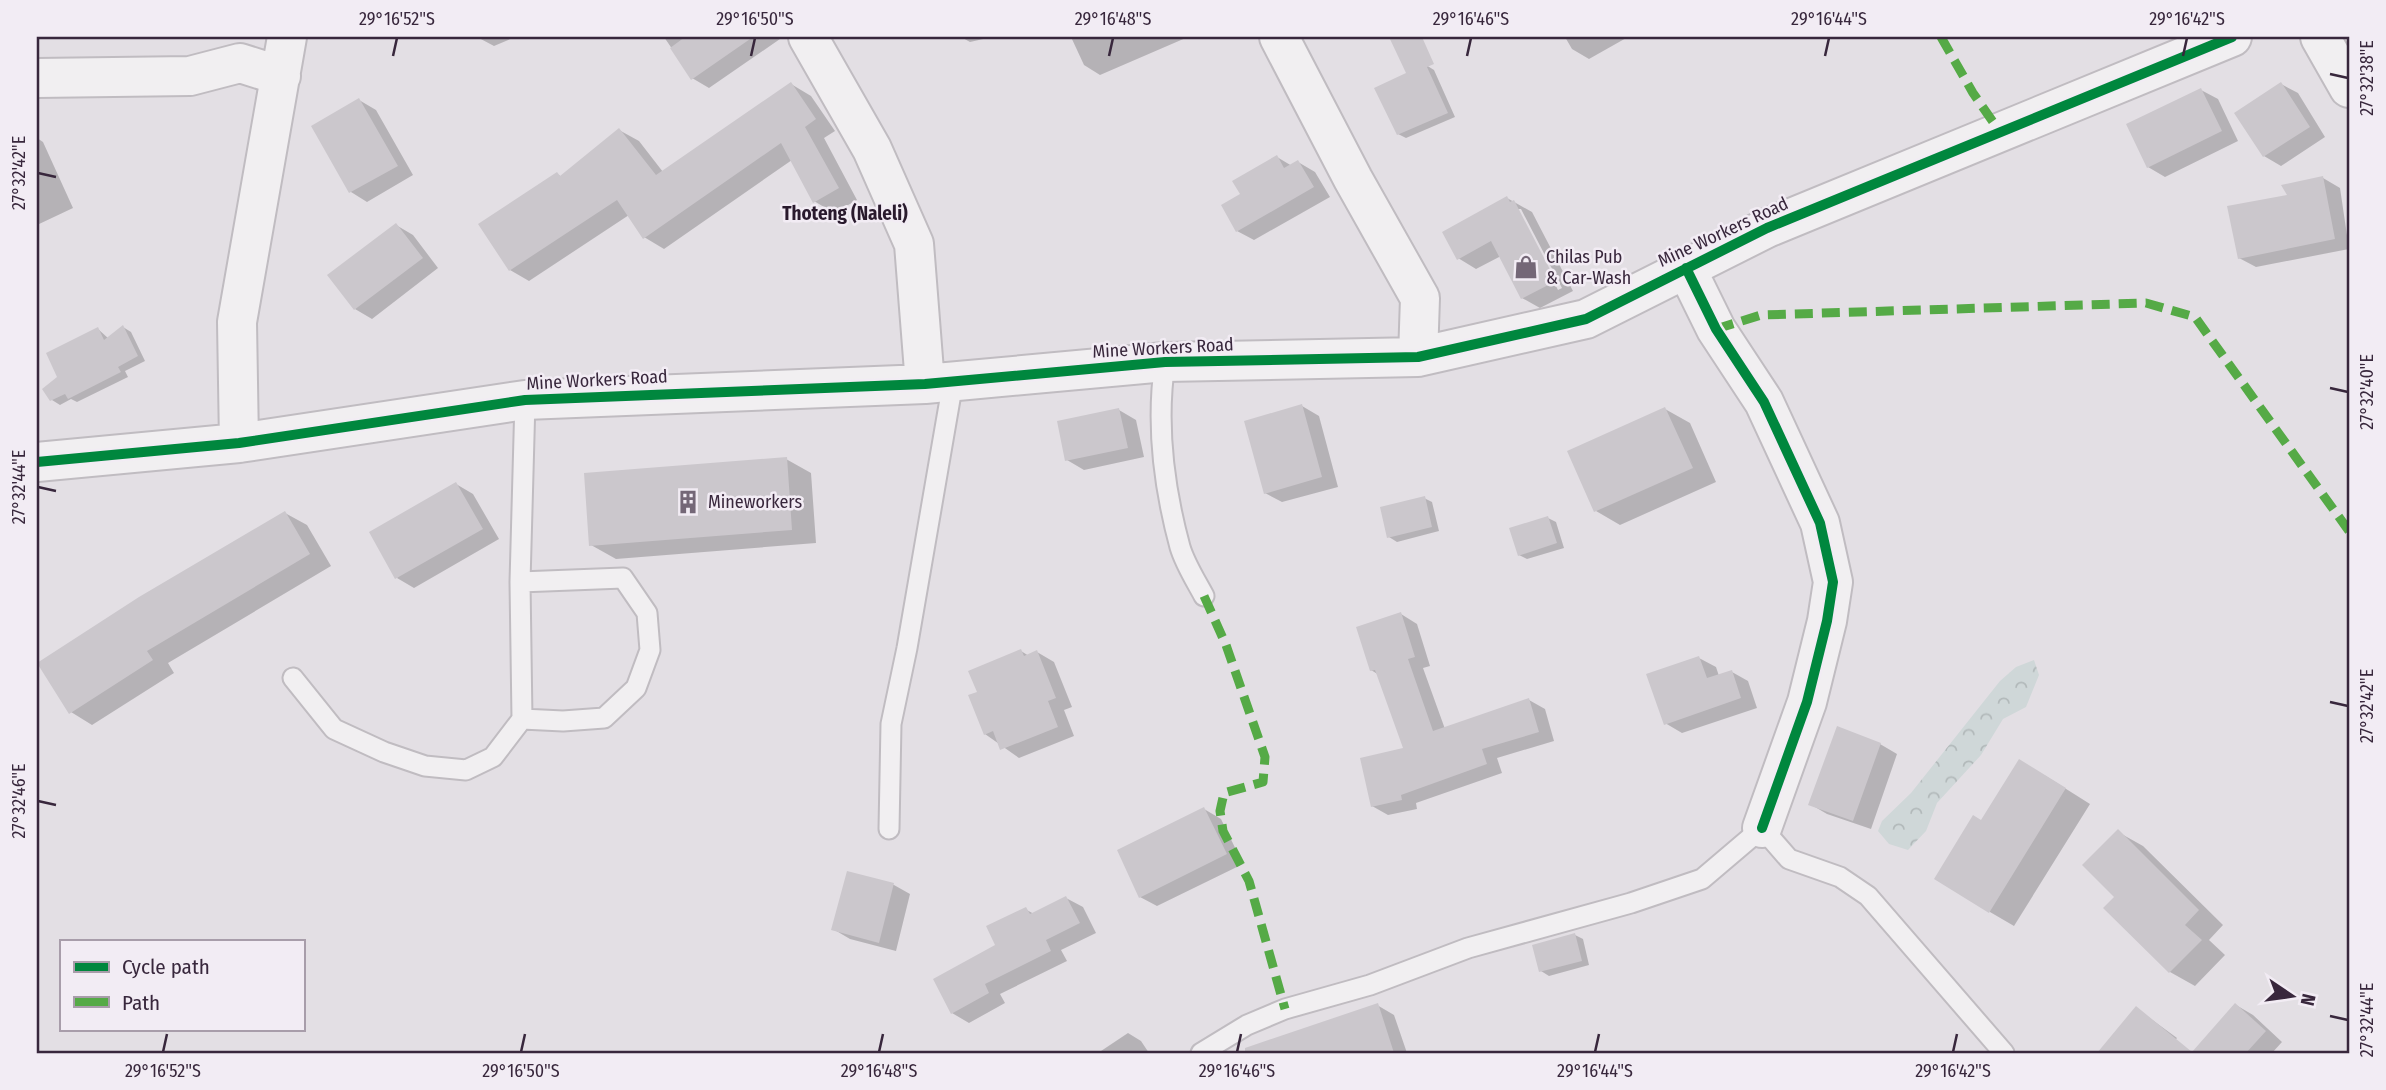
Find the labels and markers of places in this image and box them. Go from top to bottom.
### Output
place label: Chilas Pub & Car-Wash [1546,246,1631,289]
shop icon: Chilas Pub & Car-Wash [1512,253,1540,281]
building icon: Mineworkers [674,488,702,516]
place label: Mineworkers [708,491,802,513]

